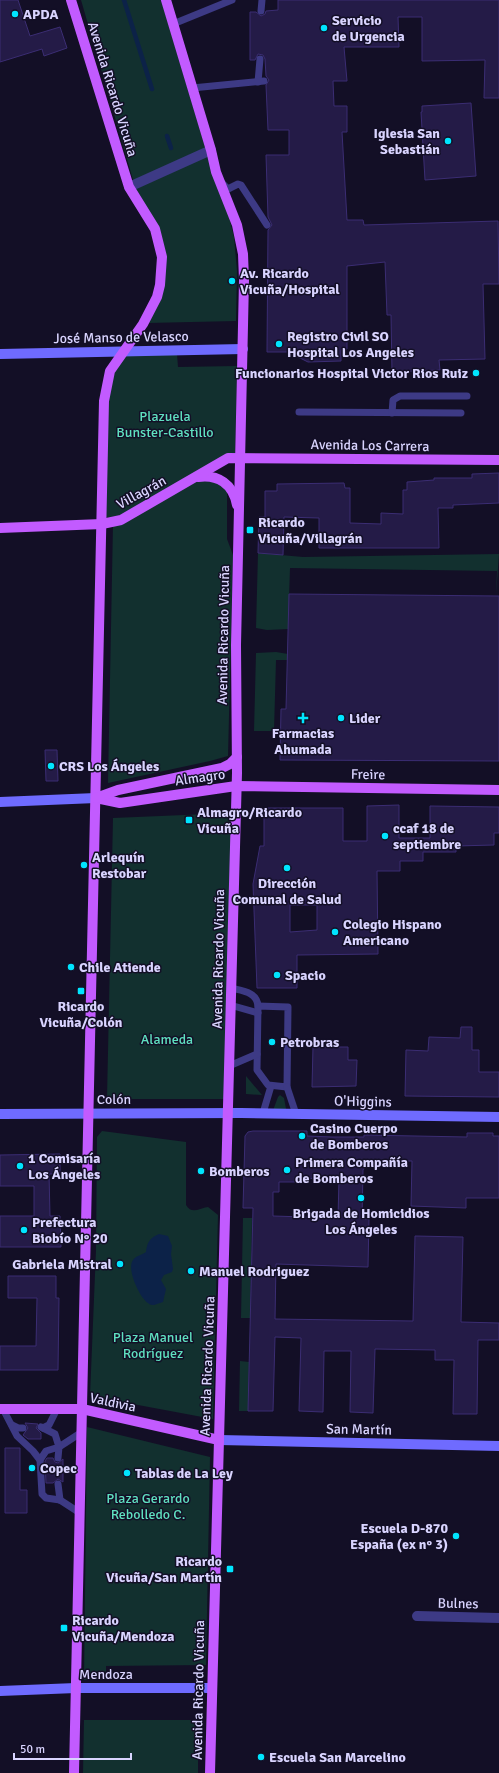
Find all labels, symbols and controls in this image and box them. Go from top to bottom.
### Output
place label: APDA [23,6,58,23]
marker: APDA [10,9,20,19]
place label: Servicio de Urgencia [332,12,405,45]
street label: Avenida Ricardo Vicuña [84,20,141,159]
marker: Servicio de Urgencia [319,23,329,33]
place label: Iglesia San Sebastián [374,125,440,158]
marker: Iglesia San Sebastián [443,136,453,146]
place label: Av. Ricardo Vicuña/Hospital [240,265,340,298]
marker: Av. Ricardo Vicuña/Hospital [227,276,237,286]
street label: José Manso de Velasco [53,328,189,347]
place label: Registro Civil SO Hospital Los Angeles [287,328,414,361]
marker: Registro Civil SO Hospital Los Angeles [274,339,284,349]
place label: Funcionarios Hospital Victor Rios Ruiz [235,365,468,382]
marker: Funcionarios Hospital Victor Rios Ruiz [471,368,481,378]
park label: Plazuela Bunster-Castillo [116,408,214,441]
street label: Avenida Los Carrera [311,436,429,455]
street label: Villagrán [113,472,169,513]
place label: Ricardo Vicuña/Villagrán [258,514,363,547]
marker: Ricardo Vicuña/Villagrán [245,525,255,535]
street label: Avenida Ricardo Vicuña [214,565,233,705]
place label: Lider [349,710,381,727]
marker: Farmacias Ahumada [298,713,308,723]
marker: Lider [336,713,346,723]
place label: Farmacias Ahumada [272,725,334,758]
place label: CRS Los Ángeles [59,758,159,775]
marker: CRS Los Ángeles [46,761,56,771]
street label: Almagro [174,766,226,789]
street label: Freire [351,766,385,783]
place label: Almagro/Ricardo Vicuña [197,804,302,837]
marker: Almagro/Ricardo Vicuña [184,815,194,825]
place label: ccaf 18 de septiembre [393,820,461,853]
marker: ccaf 18 de septiembre [380,831,390,841]
place label: Arlequín Restobar [92,849,147,882]
marker: Arlequín Restobar [79,860,89,870]
marker: Dirección Comunal de Salud [282,863,292,873]
place label: Dirección Comunal de Salud [232,875,342,908]
street label: Avenida Ricardo Vicuña [209,889,228,1029]
place label: Colegio Hispano Americano [343,916,442,949]
marker: Colegio Hispano Americano [330,927,340,937]
place label: Chile Atiende [79,959,161,976]
marker: Chile Atiende [66,962,76,972]
place label: Spacio [285,967,326,984]
marker: Spacio [272,970,282,980]
marker: Ricardo Vicuña/Colón [76,986,86,996]
place label: Ricardo Vicuña/Colón [40,998,123,1031]
park label: Alameda [141,1031,193,1048]
place label: Petrobras [280,1034,339,1051]
marker: Petrobras [267,1037,277,1047]
street label: Colón [97,1091,131,1108]
street label: O'Higgins [334,1092,392,1111]
place label: Casino Cuerpo de Bomberos [310,1120,398,1153]
marker: Casino Cuerpo de Bomberos [297,1131,307,1141]
place label: 1 Comisaría Los Ángeles [28,1150,100,1183]
place label: Primera Compañía de Bomberos [295,1154,408,1187]
marker: 1 Comisaría Los Ángeles [15,1161,25,1171]
place label: Bomberos [209,1163,270,1180]
marker: Primera Compañía de Bomberos [282,1165,292,1175]
marker: Bomberos [196,1166,206,1176]
marker: Brigada de Homicidios Los Ángeles [356,1193,366,1203]
place label: Brigada de Homicidios Los Ángeles [292,1205,430,1238]
place label: Prefectura Biobío N° 20 [32,1214,108,1247]
marker: Prefectura Biobío N° 20 [19,1225,29,1235]
place label: Gabriela Mistral [12,1256,113,1273]
marker: Gabriela Mistral [115,1259,125,1269]
place label: Manuel Rodriguez [199,1263,309,1280]
marker: Manuel Rodriguez [186,1266,196,1276]
street label: Avenida Ricardo Vicuña [197,1296,218,1436]
park label: Plaza Manuel Rodríguez [113,1329,193,1362]
street label: Valdivia [88,1389,138,1416]
street label: San Martín [326,1420,392,1439]
place label: Copec [40,1460,77,1477]
marker: Copec [27,1463,37,1473]
place label: Tablas de La Ley [135,1465,233,1482]
marker: Tablas de La Ley [122,1468,132,1478]
park label: Plaza Gerardo Rebolledo C. [106,1490,190,1523]
place label: Escuela D-870 España (ex n° 3) [350,1520,448,1553]
marker: Escuela D-870 España (ex n° 3) [451,1531,461,1541]
place label: Ricardo Vicuña/San Martín [106,1553,222,1586]
marker: Ricardo Vicuña/San Martín [225,1564,235,1574]
street label: Bulnes [437,1595,479,1612]
place label: Ricardo Vicuña/Mendoza [72,1612,174,1645]
street label: Avenida Ricardo Vicuña [189,1620,208,1760]
marker: Ricardo Vicuña/Mendoza [59,1623,69,1633]
street label: Mendoza [79,1666,133,1683]
scale bar [14,1735,131,1761]
text: 50 m [20,1742,45,1757]
place label: Escuela San Marcelino [269,1749,406,1766]
marker: Escuela San Marcelino [256,1752,266,1762]

